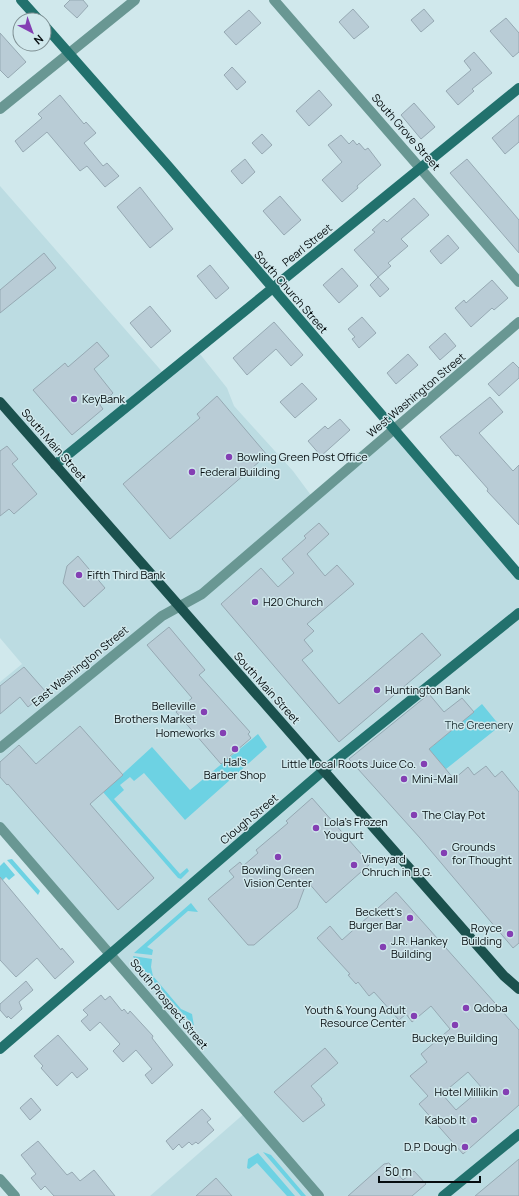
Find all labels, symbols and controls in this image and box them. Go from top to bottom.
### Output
north arrow [12,12,52,52]
text: N [31,32,47,48]
street label: South Grove Street [369,90,444,173]
street label: Pearl Street [279,220,335,269]
street label: South Church Street [251,247,331,336]
street label: West Washington Street [363,349,468,440]
place label: KeyBank [82,391,126,406]
marker: KeyBank [69,394,79,404]
street label: South Main Street [19,405,90,484]
place label: Bowling Green Post Office [237,449,368,464]
marker: Bowling Green Post Office [224,452,234,462]
place label: Federal Building [200,464,280,479]
marker: Federal Building [187,467,197,477]
place label: Fifth Third Bank [87,567,166,582]
marker: Fifth Third Bank [74,570,84,580]
place label: H20 Church [263,594,323,609]
marker: H20 Church [250,597,260,607]
street label: East Washington Street [28,622,131,709]
street label: South Main Street [231,648,304,727]
place label: Huntington Bank [385,682,470,697]
marker: Huntington Bank [372,685,382,695]
place label: Belleville Brothers Market [114,698,197,726]
marker: Belleville Brothers Market [199,707,209,717]
park label: The Greenery [445,717,514,732]
place label: Homeworks [156,725,215,740]
marker: Homeworks [218,728,228,738]
marker: Hal's Barber Shop [230,744,240,754]
place label: Hal's Barber Shop [204,754,267,782]
place label: Little Local Roots Juice Co. [281,756,416,771]
marker: Little Local Roots Juice Co. [419,759,429,769]
place label: Mini-Mall [412,771,458,786]
marker: Mini-Mall [399,774,409,784]
street label: Clough Street [217,790,281,847]
place label: The Clay Pot [422,807,485,822]
marker: The Clay Pot [409,810,419,820]
place label: Lola's Frozen Yougurt [324,814,388,842]
marker: Lola's Frozen Yougurt [311,823,321,833]
place label: Grounds for Thought [452,839,512,867]
marker: Grounds for Thought [439,848,449,858]
place label: Vineyard Chruch in B.G. [362,851,432,879]
marker: Bowling Green Vision Center [273,852,283,862]
marker: Vineyard Chruch in B.G. [349,860,359,870]
place label: Bowling Green Vision Center [242,862,314,890]
place label: Beckett's Burger Bar [349,904,402,932]
marker: Beckett's Burger Bar [405,913,415,923]
place label: Royce Building [461,920,503,948]
marker: Royce Building [505,929,515,939]
place label: J.R. Hankey Building [391,933,448,961]
marker: J.R. Hankey Building [378,942,388,952]
street label: South Prospect Street [127,955,212,1052]
place label: Qdoba [474,1000,508,1015]
place label: Youth & Young Adult Resource Center [305,1002,406,1030]
marker: Qdoba [461,1003,471,1013]
marker: Youth & Young Adult Resource Center [409,1011,419,1021]
marker: Buckeye Building [450,1020,460,1030]
place label: Buckeye Building [412,1030,498,1045]
place label: Hotel Millikin [435,1084,498,1099]
marker: Hotel Millikin [501,1087,511,1097]
place label: Kabob It [425,1112,466,1127]
marker: Kabob It [469,1115,479,1125]
place label: D.P. Dough [404,1139,457,1154]
marker: D.P. Dough [460,1142,470,1152]
scale bar [379,1158,480,1184]
text: 50 m [385,1163,412,1180]

